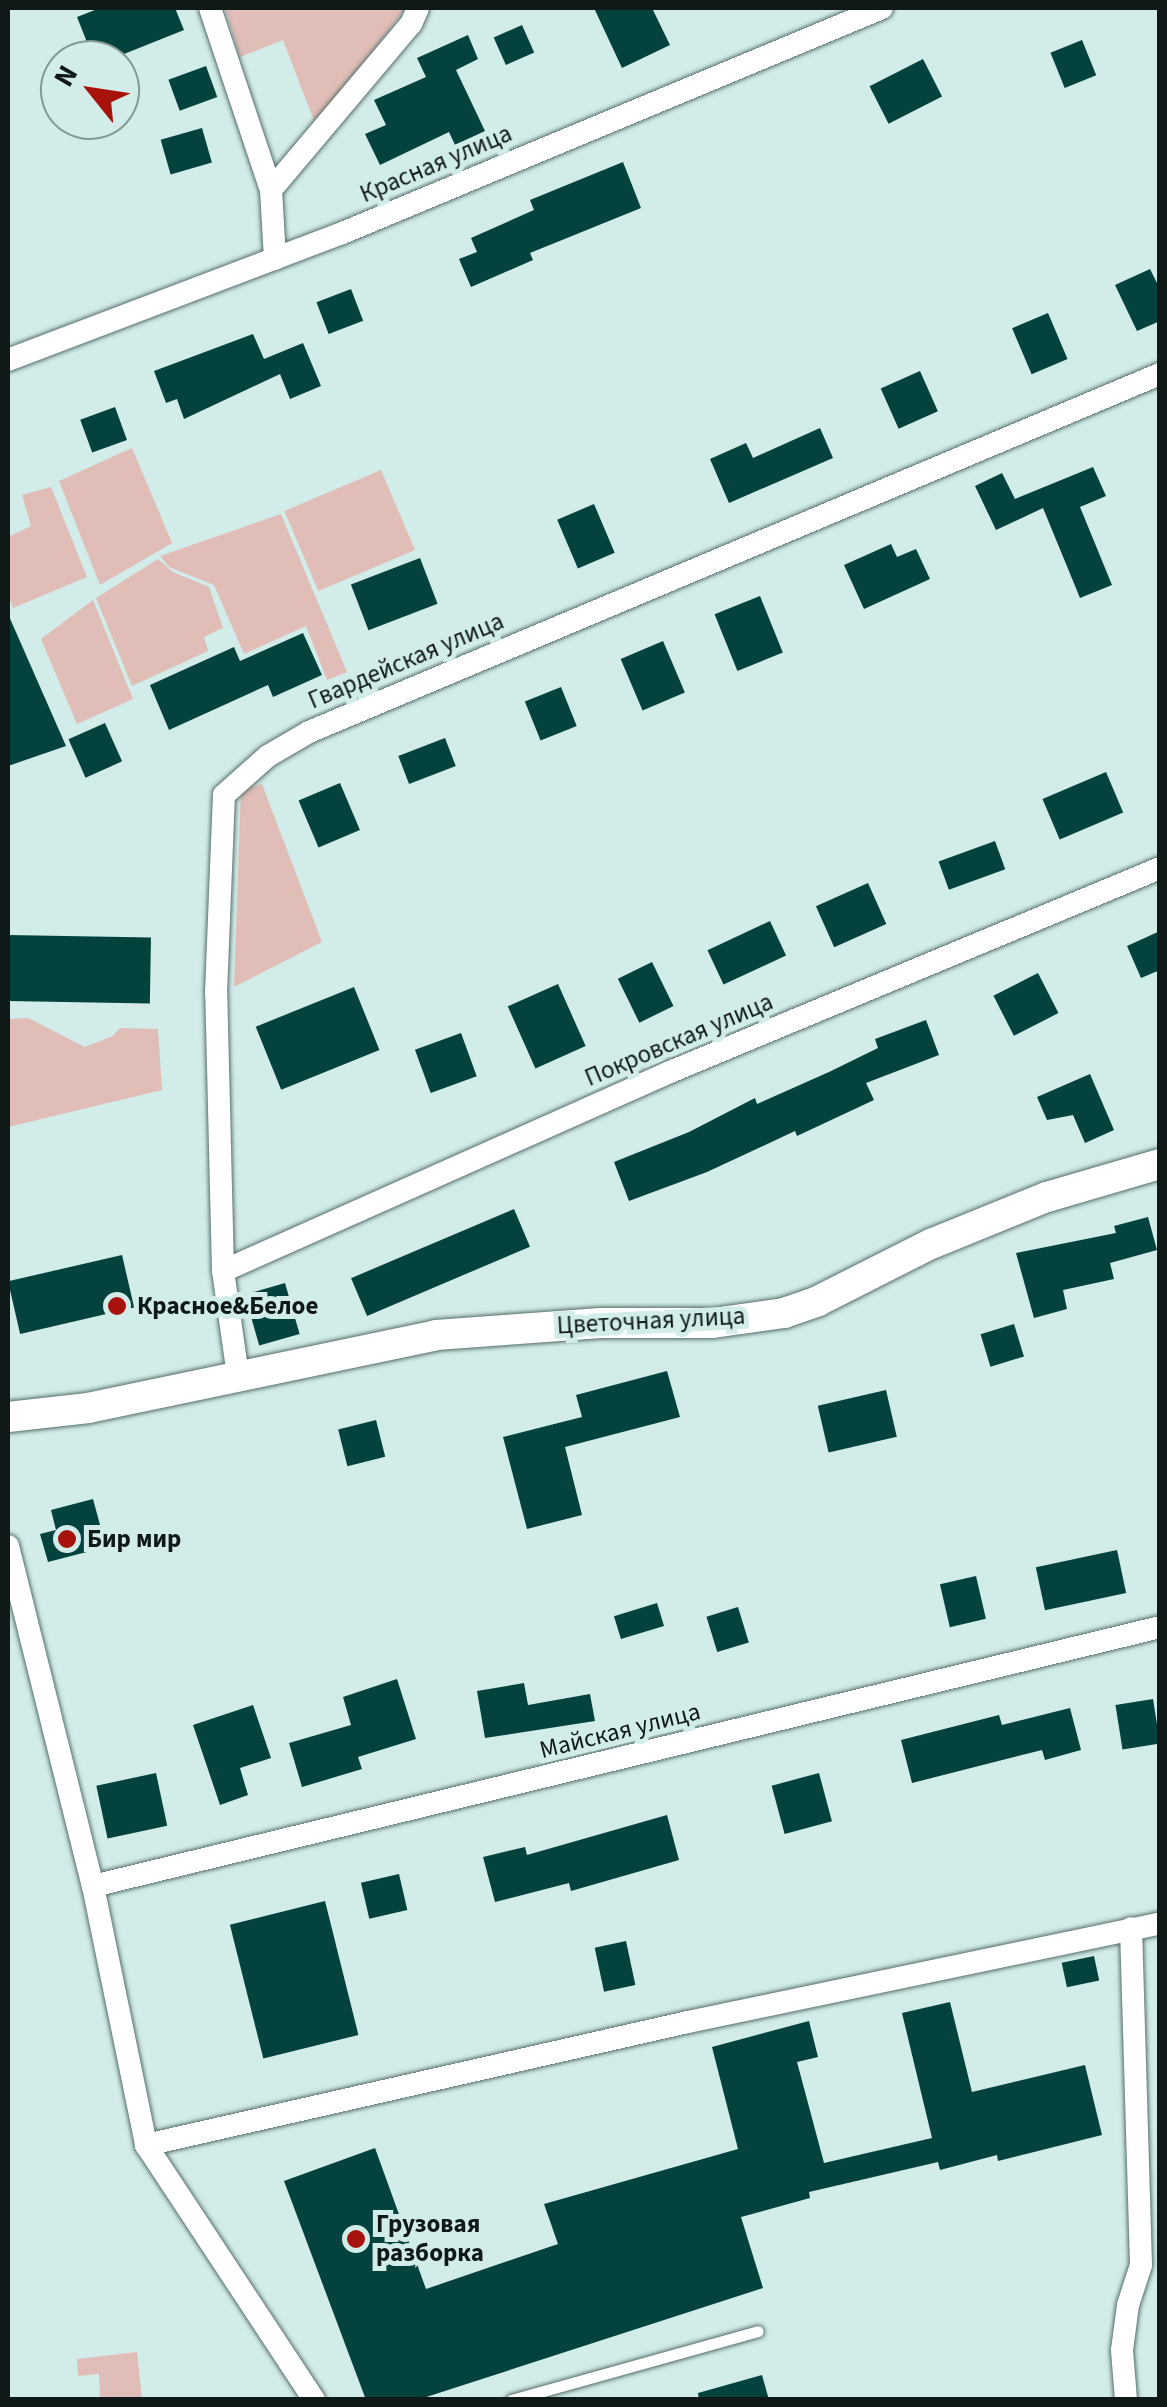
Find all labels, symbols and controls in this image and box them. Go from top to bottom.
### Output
north arrow [40,40,140,140]
text: N [44,58,88,94]
street label: Красная улица [356,119,516,209]
street label: Гвардейская улица [304,606,508,716]
street label: Покровская улица [580,987,778,1093]
place label: Красное&Белое [137,1291,318,1321]
marker: Красное&Белое [106,1295,128,1317]
street label: Цветочная улица [556,1301,746,1341]
place label: Бир мир [87,1524,181,1554]
marker: Бир мир [56,1528,78,1550]
street label: Майская улица [537,1697,703,1765]
place label: Грузовая разборка [376,2210,484,2269]
marker: Грузовая разборка [345,2228,367,2250]

